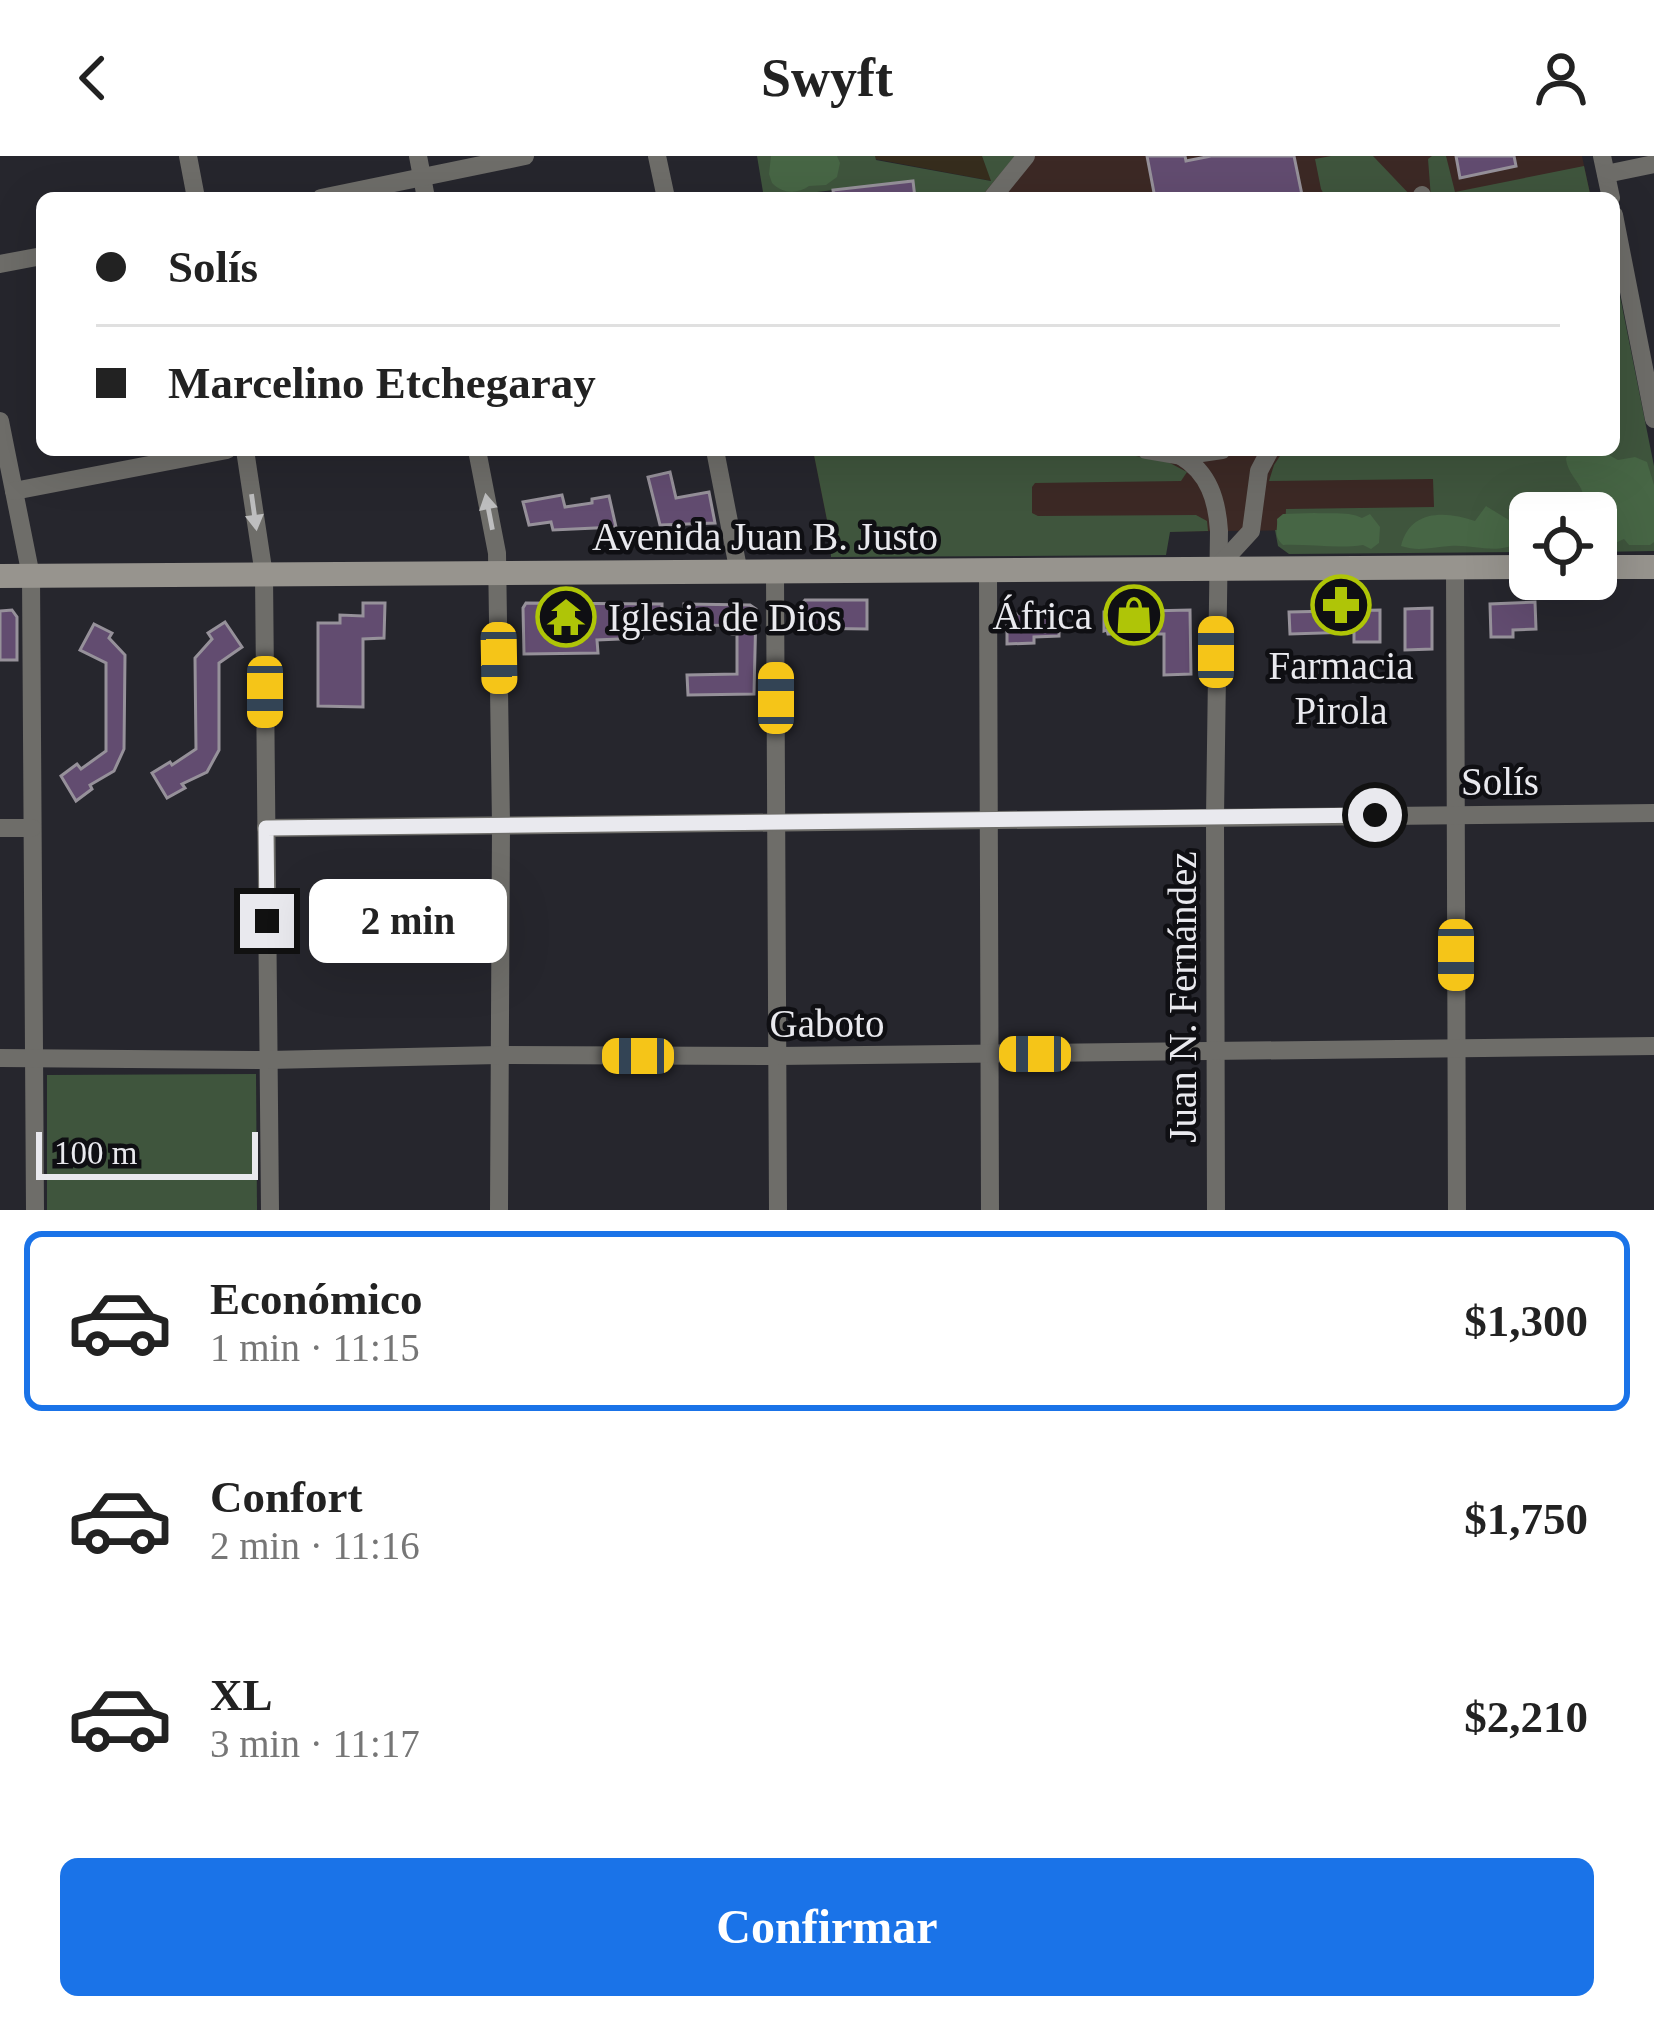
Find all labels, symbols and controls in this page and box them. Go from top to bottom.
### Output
icon: back [60,45,126,111]
icon: person [1528,45,1594,111]
text: Swyft [761,48,893,108]
text: Solís [168,242,258,292]
text: Marcelino Etchegaray [168,358,596,408]
one-way arrow [479,492,498,530]
map controls [1509,492,1617,600]
button: locate [1509,492,1617,600]
one-way arrow [245,494,264,532]
street label: Avenida Juan B. Justo [592,515,938,558]
pharmacy icon: Farmacia Pirola [1310,574,1372,636]
shop icon: África [1103,584,1165,646]
temple icon: Iglesia de Dios [535,586,597,648]
place label: África [992,594,1092,637]
place label: Iglesia de Dios [608,596,842,640]
car [1198,616,1234,688]
car [480,622,518,694]
place label: Farmacia Pirola [1268,644,1414,732]
car [247,656,283,728]
car [758,662,794,734]
street label: Solís [1461,760,1539,803]
route start [1348,788,1402,842]
street label: Juan N. Fernández [1161,851,1204,1143]
callout: 2 min [309,879,507,963]
route end [240,894,294,948]
text: 2 min [361,899,455,942]
car [1438,919,1474,991]
street label: Gaboto [770,1002,884,1045]
car [999,1036,1071,1072]
car [602,1038,674,1074]
scale bar [36,1126,258,1179]
text: 100 m [54,1135,137,1171]
icon: car [66,1267,174,1375]
text: Económico [210,1274,422,1324]
text: $1,300 [1464,1296,1588,1346]
text: 1 min · 11:15 [210,1326,420,1369]
icon: car [66,1465,174,1573]
text: Confort [210,1472,362,1522]
text: $1,750 [1464,1494,1588,1544]
text: 2 min · 11:16 [210,1524,420,1567]
icon: car [66,1663,174,1771]
text: XL [210,1670,273,1720]
text: $2,210 [1464,1692,1588,1742]
text: 3 min · 11:17 [210,1722,420,1765]
button: Confirmar [60,1858,1594,1996]

